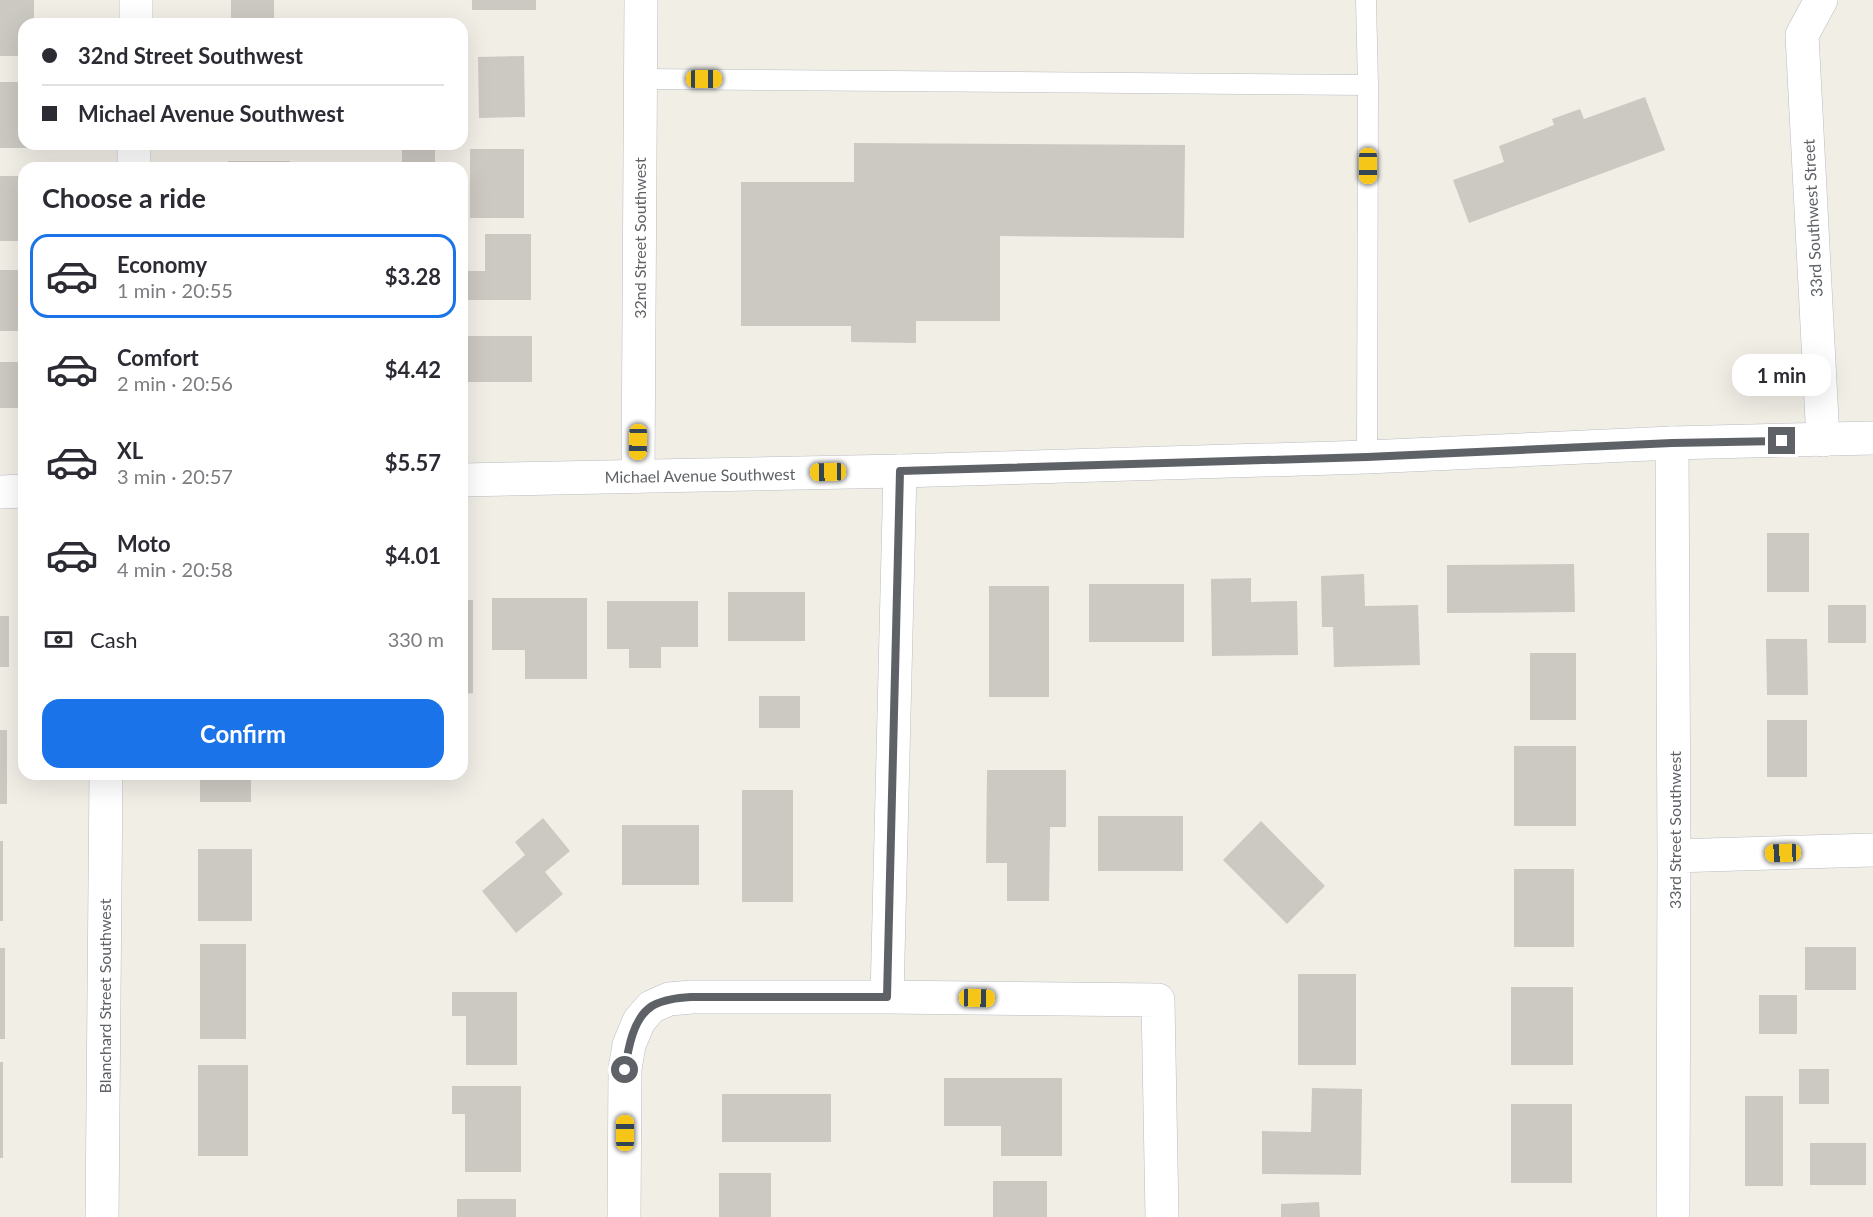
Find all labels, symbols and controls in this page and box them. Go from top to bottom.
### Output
text: 32nd Street Southwest [78,42,303,69]
car [686,70,722,88]
text: Michael Avenue Southwest [78,100,344,127]
street label: 33rd Southwest Street [1798,138,1826,297]
car [1359,148,1377,184]
street label: 32nd Street Southwest [630,157,649,319]
text: Choose a ride [42,181,206,214]
icon: car [45,249,99,303]
text: Economy [117,251,207,278]
text: $3.28 [385,263,441,290]
text: 1 min · 20:55 [117,278,233,302]
icon: car [45,342,99,396]
text: Comfort [117,344,199,371]
callout: 1 min [1732,354,1832,396]
text: $4.42 [385,356,441,383]
text: 1 min [1757,363,1806,387]
text: 2 min · 20:56 [117,371,233,395]
car [629,424,647,460]
route end [1768,427,1795,454]
icon: car [45,435,99,489]
text: XL [117,437,143,464]
text: $5.57 [385,449,441,476]
car [810,463,846,481]
text: 3 min · 20:57 [117,464,233,488]
street label: Michael Avenue Southwest [604,464,796,486]
icon: car [45,528,99,582]
text: Moto [117,530,171,557]
text: $4.01 [385,542,441,569]
text: 4 min · 20:58 [117,557,233,581]
icon: cash [42,623,75,656]
text: Cash [90,626,137,653]
text: 330 m [388,627,444,651]
button: Confirm [42,699,444,768]
street label: 33rd Street Southwest [1665,751,1684,909]
car [1765,843,1801,863]
street label: Blanchard Street Southwest [95,898,114,1093]
car [959,989,995,1007]
route start [611,1056,638,1083]
car [616,1115,634,1151]

